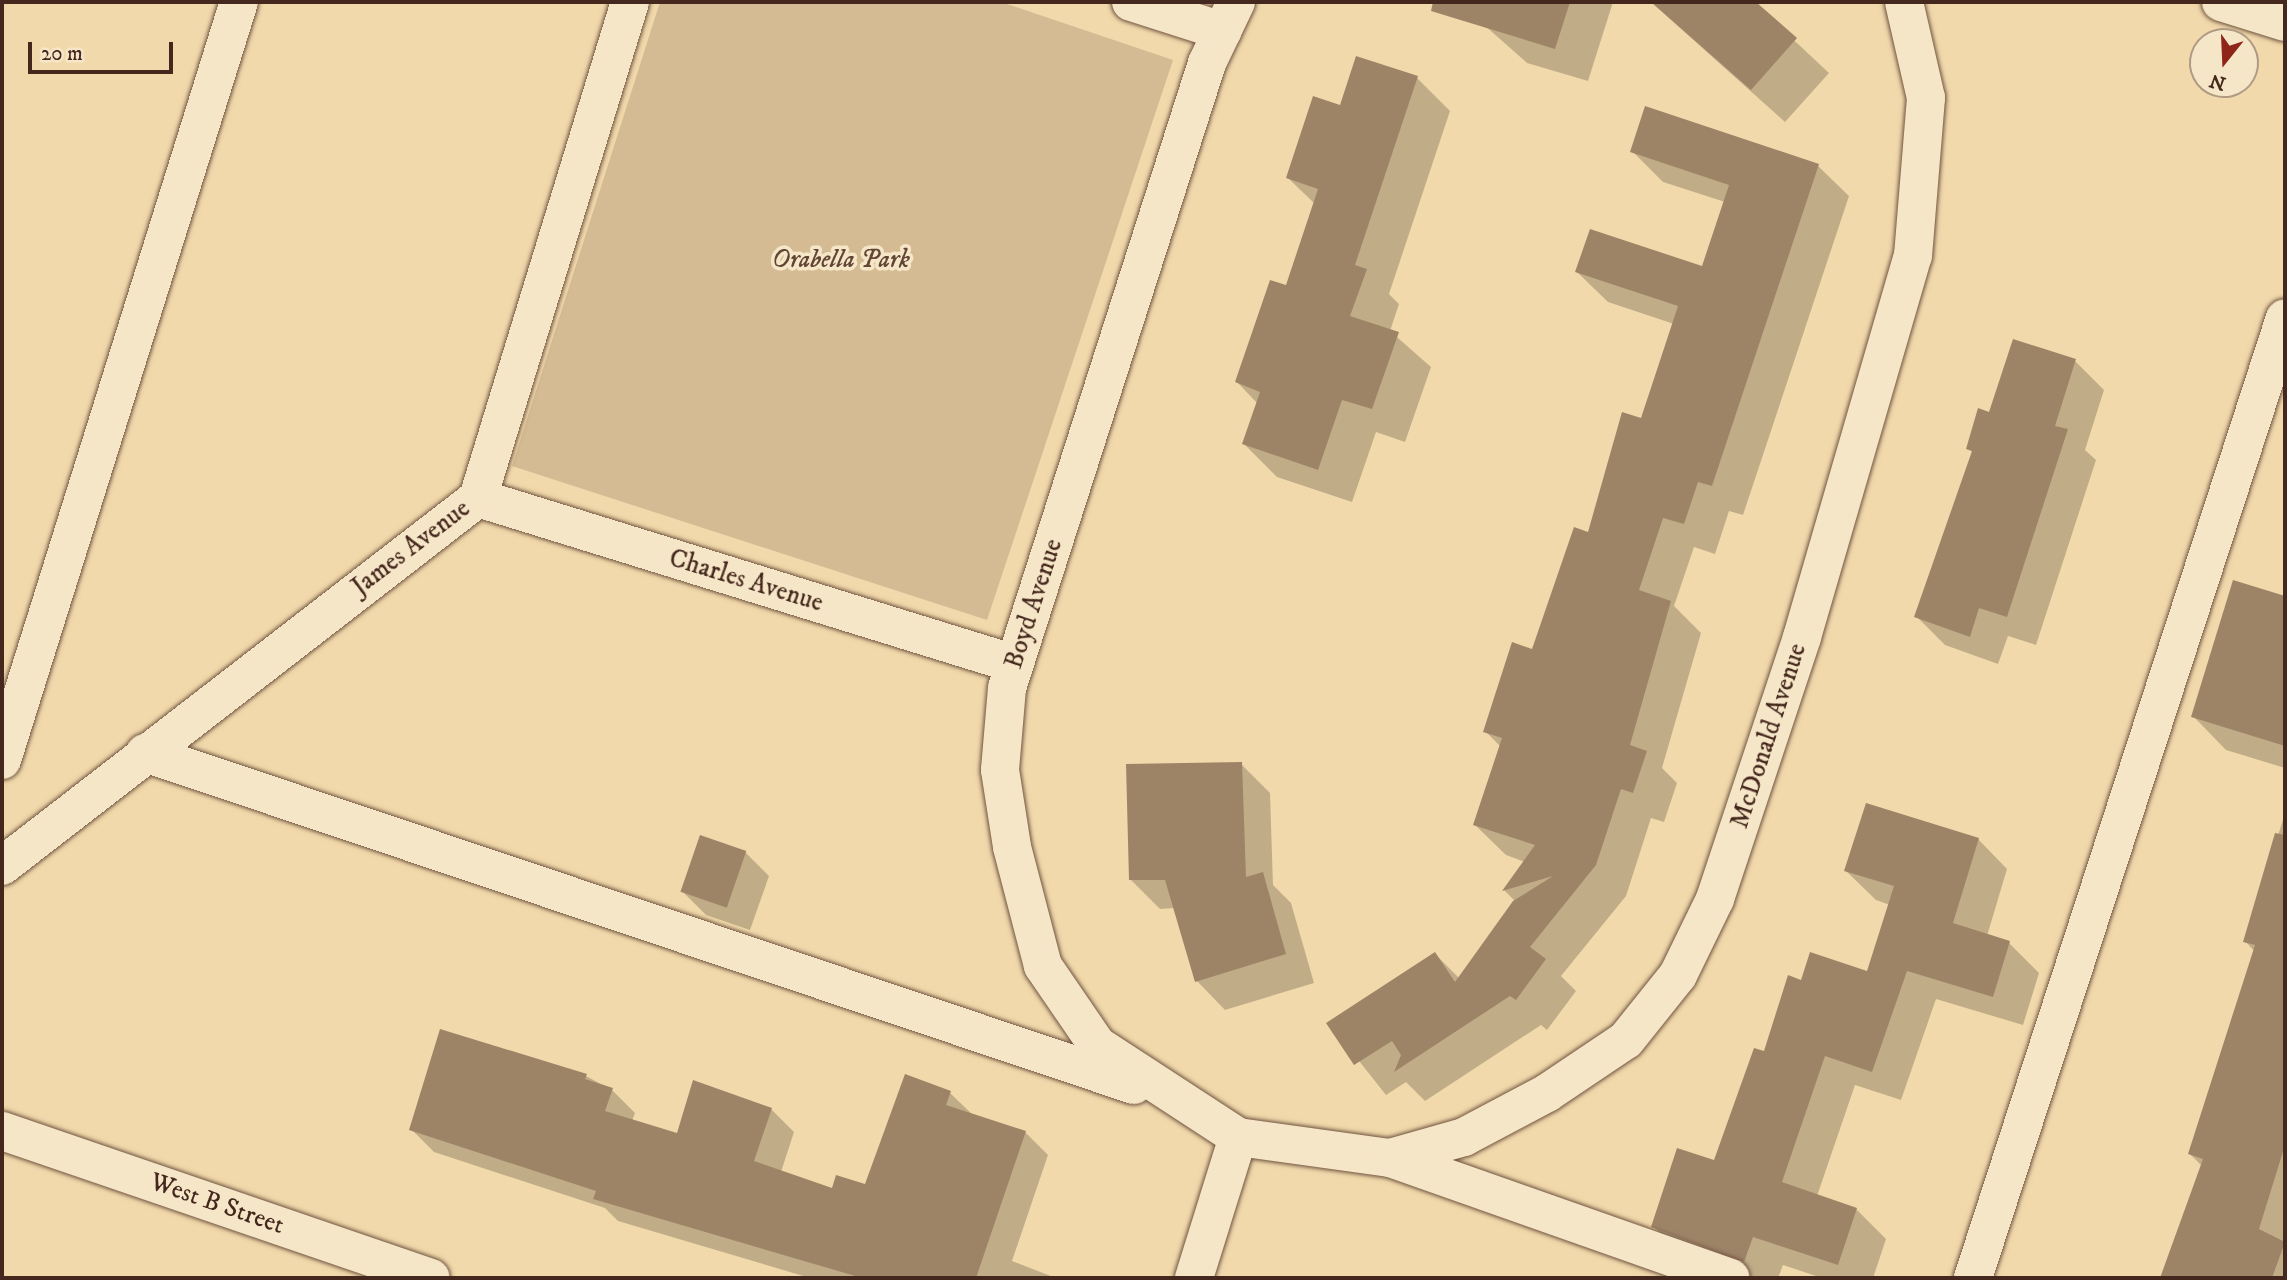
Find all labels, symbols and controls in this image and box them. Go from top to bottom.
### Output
scale bar [32,28,177,72]
north arrow [2189,28,2259,98]
text: 20 m [41,41,83,67]
text: N [2207,68,2229,95]
park label: Orabella Park [772,244,910,276]
street label: James Avenue [346,493,476,603]
street label: Boyd Avenue [998,535,1070,673]
street label: Charles Avenue [665,543,827,619]
street label: McDonald Avenue [1724,640,1814,832]
street label: West B Street [146,1167,288,1241]

